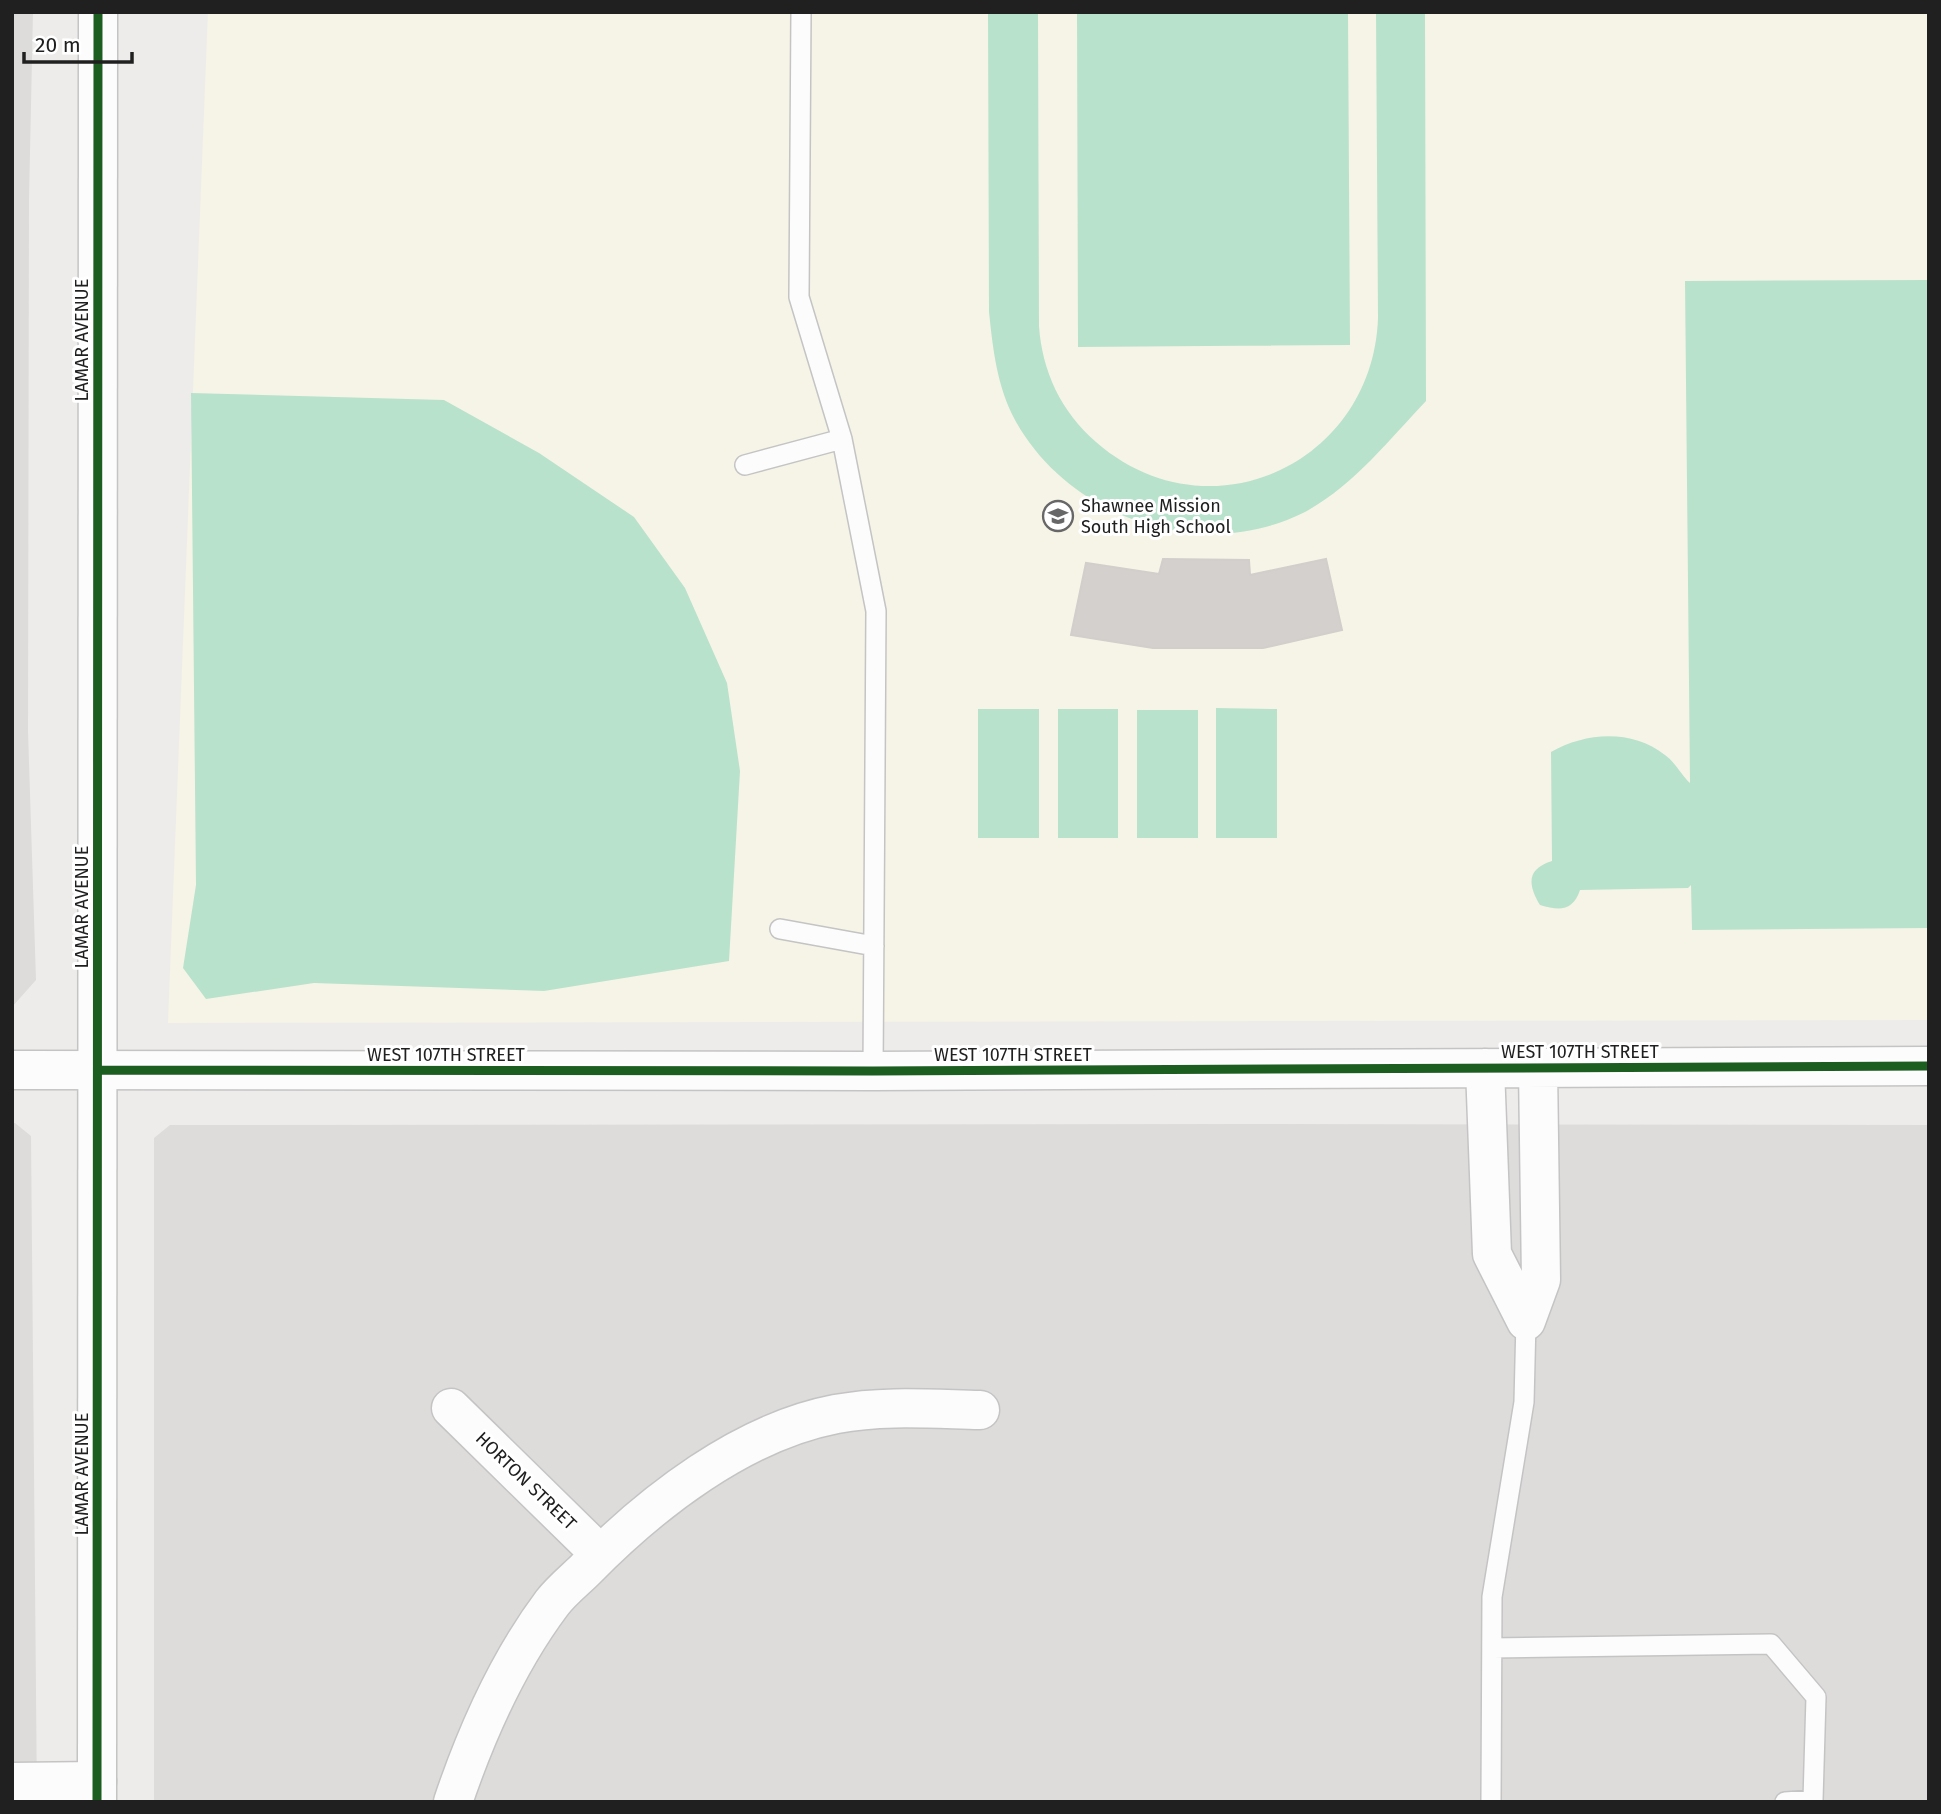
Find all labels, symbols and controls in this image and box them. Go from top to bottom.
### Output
scale bar [24,21,133,65]
text: 20 m [35,32,81,58]
street label: LAMAR AVENUE [71,279,93,401]
place label: Shawnee Mission South High School [1081,495,1231,538]
school or university icon: Shawnee Mission South High School [1041,499,1075,533]
street label: LAMAR AVENUE [71,846,93,968]
street label: WEST 107TH STREET [1501,1041,1660,1063]
street label: WEST 107TH STREET [367,1044,526,1066]
street label: WEST 107TH STREET [934,1044,1093,1066]
street label: LAMAR AVENUE [71,1413,93,1535]
street label: HORTON STREET [471,1427,581,1535]

